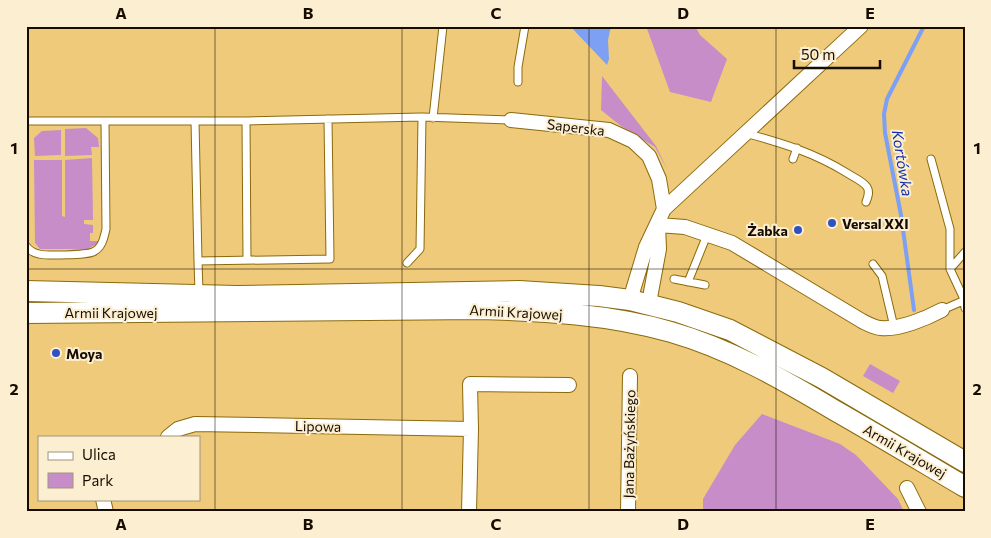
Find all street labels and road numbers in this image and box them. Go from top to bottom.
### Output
street label: Saperska [546,115,606,139]
street label: Armii Krajowej [469,301,563,323]
street label: Armii Krajowej [64,304,158,321]
street label: Jana Bażyńskiego [620,389,638,499]
street label: Lipowa [295,417,341,435]
street label: Armii Krajowej [860,420,950,482]

